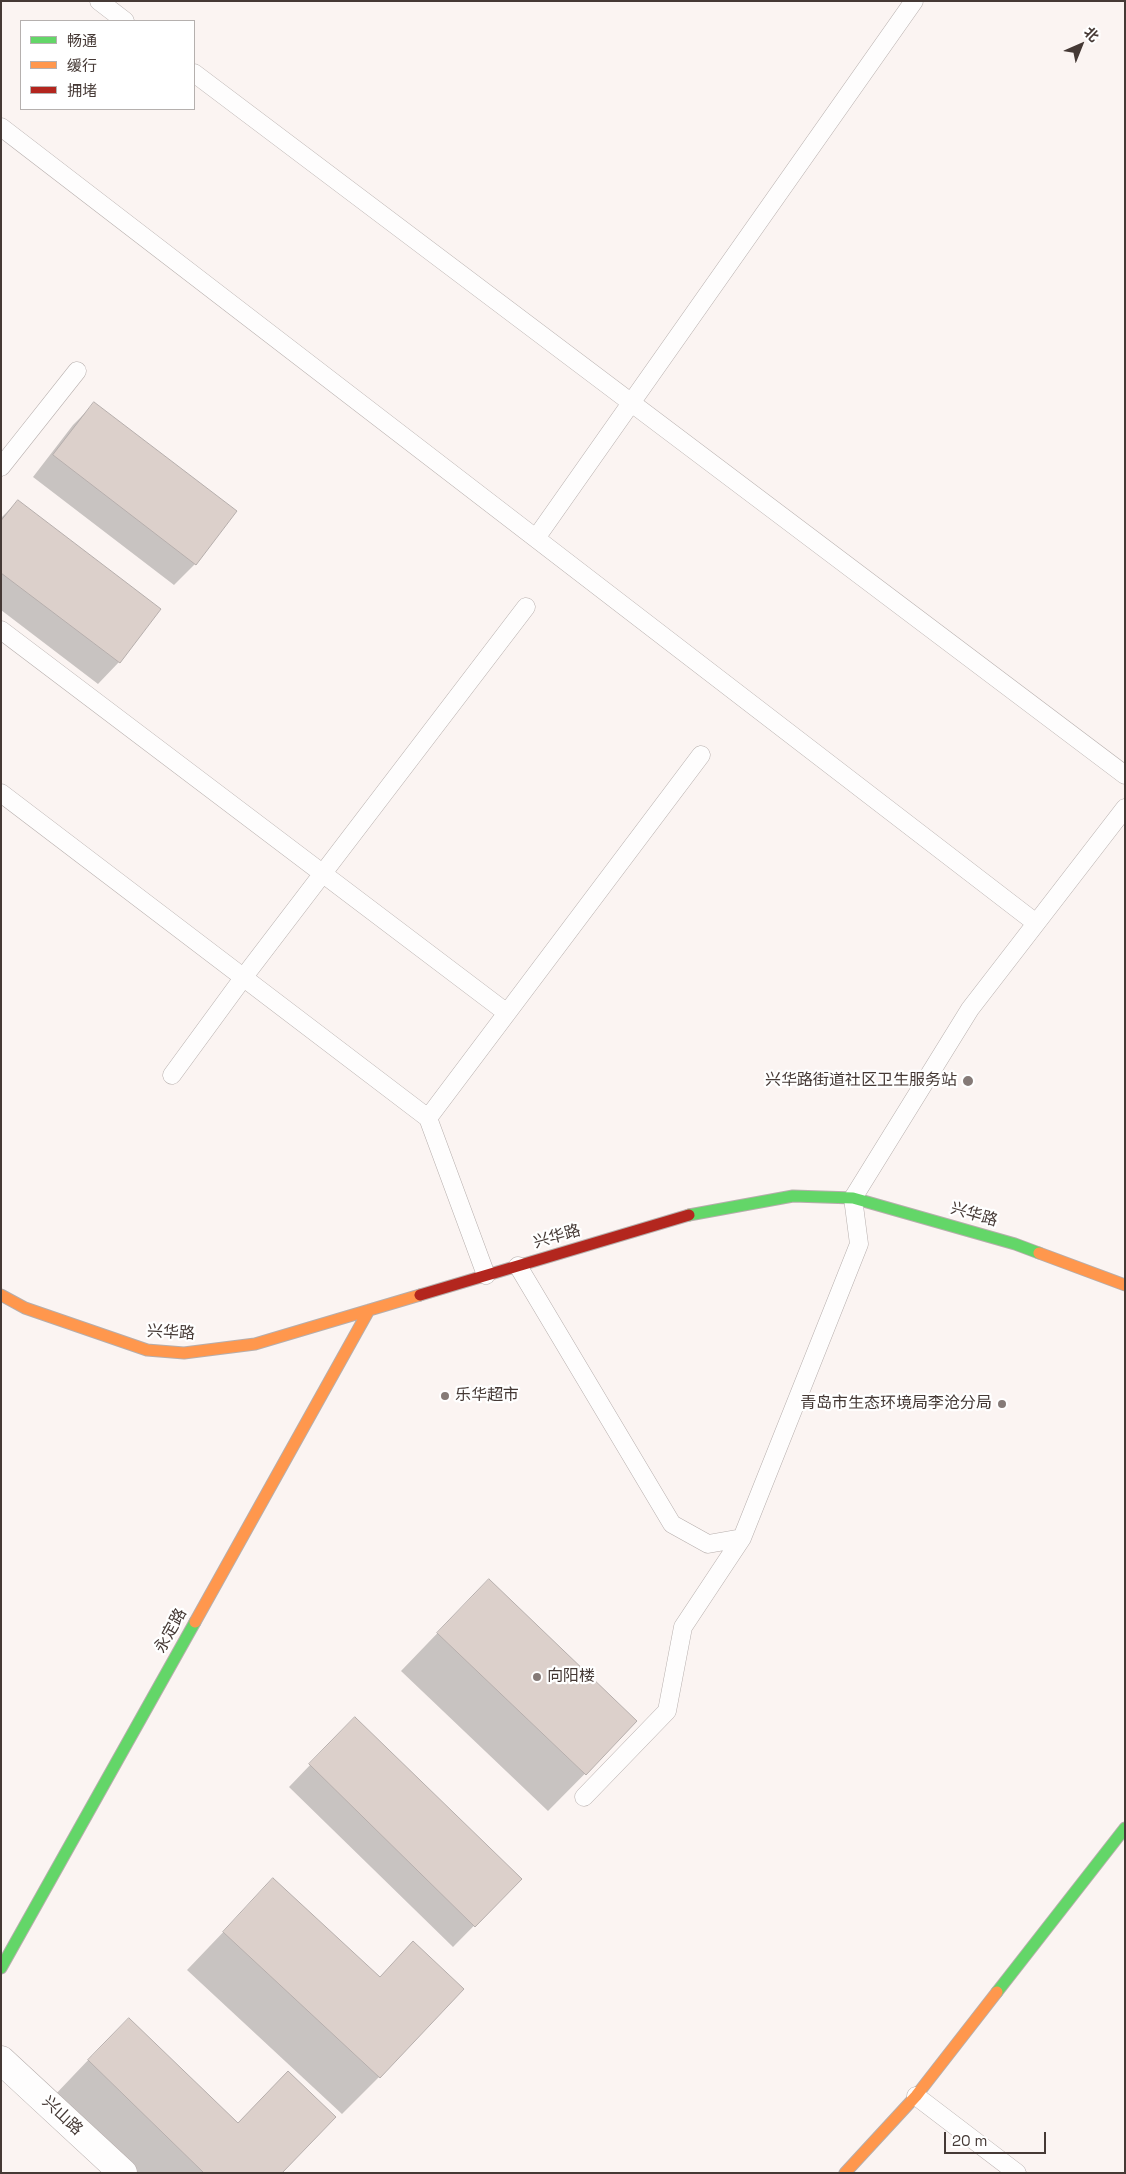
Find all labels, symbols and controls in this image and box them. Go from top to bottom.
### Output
legend [20,20,195,110]
north arrow [1056,20,1106,70]
text: 北 [1080,23,1103,46]
text: 畅通 [67,31,97,50]
text: 缓行 [67,56,97,75]
text: 拥堵 [67,81,97,100]
place label: 兴华路街道社区卫生服务站 [765,1071,957,1091]
marker: 兴华路街道社区卫生服务站 [961,1074,975,1088]
street label: 兴华路 [948,1199,1000,1231]
street label: 兴华路 [531,1221,583,1253]
street label: 兴华路 [147,1322,195,1344]
place label: 乐华超市 [455,1386,519,1406]
marker: 乐华超市 [439,1390,451,1402]
place label: 青岛市生态环境局李沧分局 [800,1394,992,1414]
marker: 青岛市生态环境局李沧分局 [996,1398,1008,1410]
street label: 永定路 [151,1605,191,1657]
place label: 向阳楼 [547,1667,595,1687]
marker: 向阳楼 [531,1671,543,1683]
street label: 兴山路 [38,2093,86,2139]
scale bar [946,2122,1048,2154]
text: 20 m [952,2131,987,2150]

